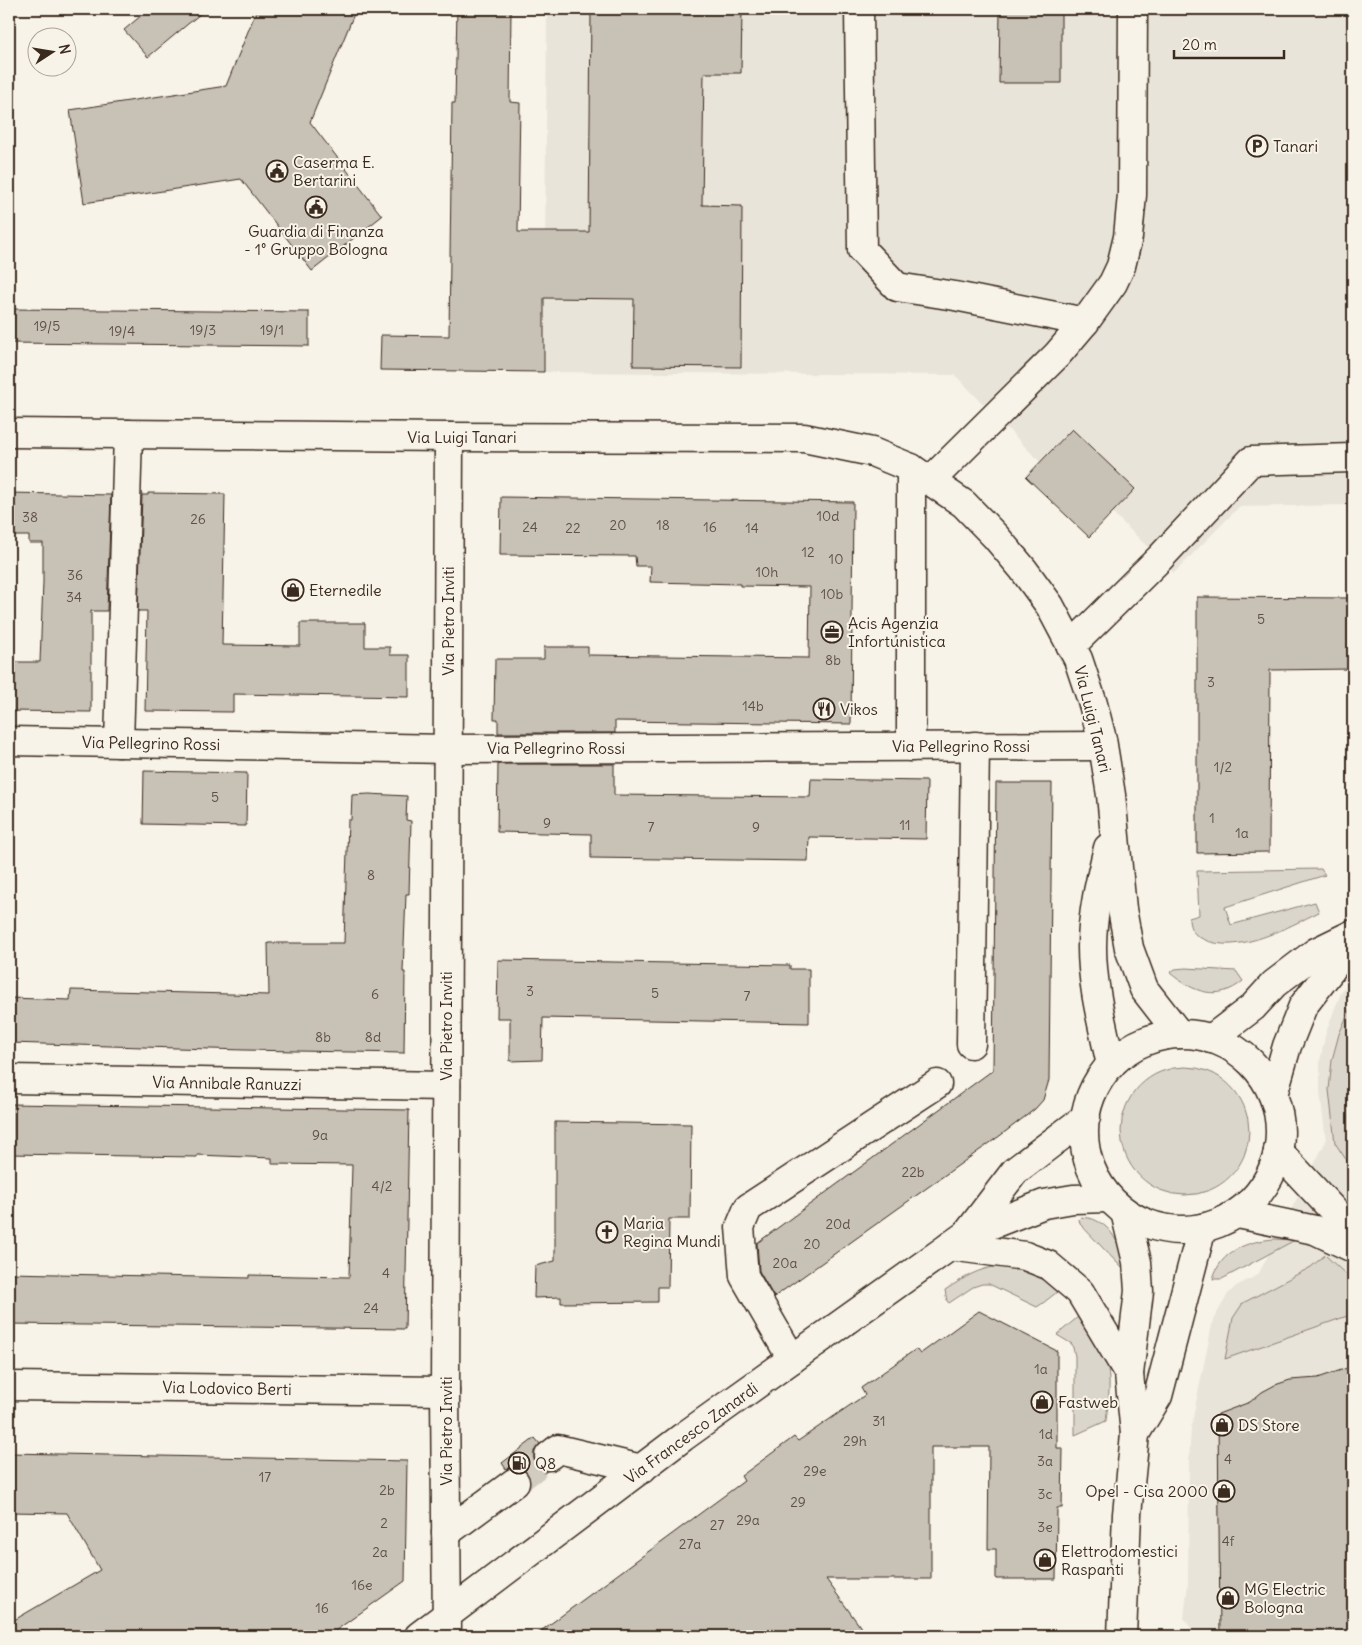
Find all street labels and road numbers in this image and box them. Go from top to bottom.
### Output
street label: Via Luigi Tanari [407,427,517,447]
street label: Via Pietro Inviti [438,566,458,676]
street label: Via Luigi Tanari [1070,664,1116,774]
street label: Via Pellegrino Rossi [82,732,220,754]
street label: Via Pellegrino Rossi [892,736,1030,756]
street label: Via Pellegrino Rossi [487,738,625,758]
street label: Via Pietro Inviti [436,971,456,1081]
street label: Via Annibale Ranuzzi [152,1072,302,1094]
street label: Via Pietro Inviti [436,1376,456,1486]
street label: Via Lodovico Berti [162,1377,292,1399]
street label: Via Francesco Zanardi [620,1378,762,1488]

